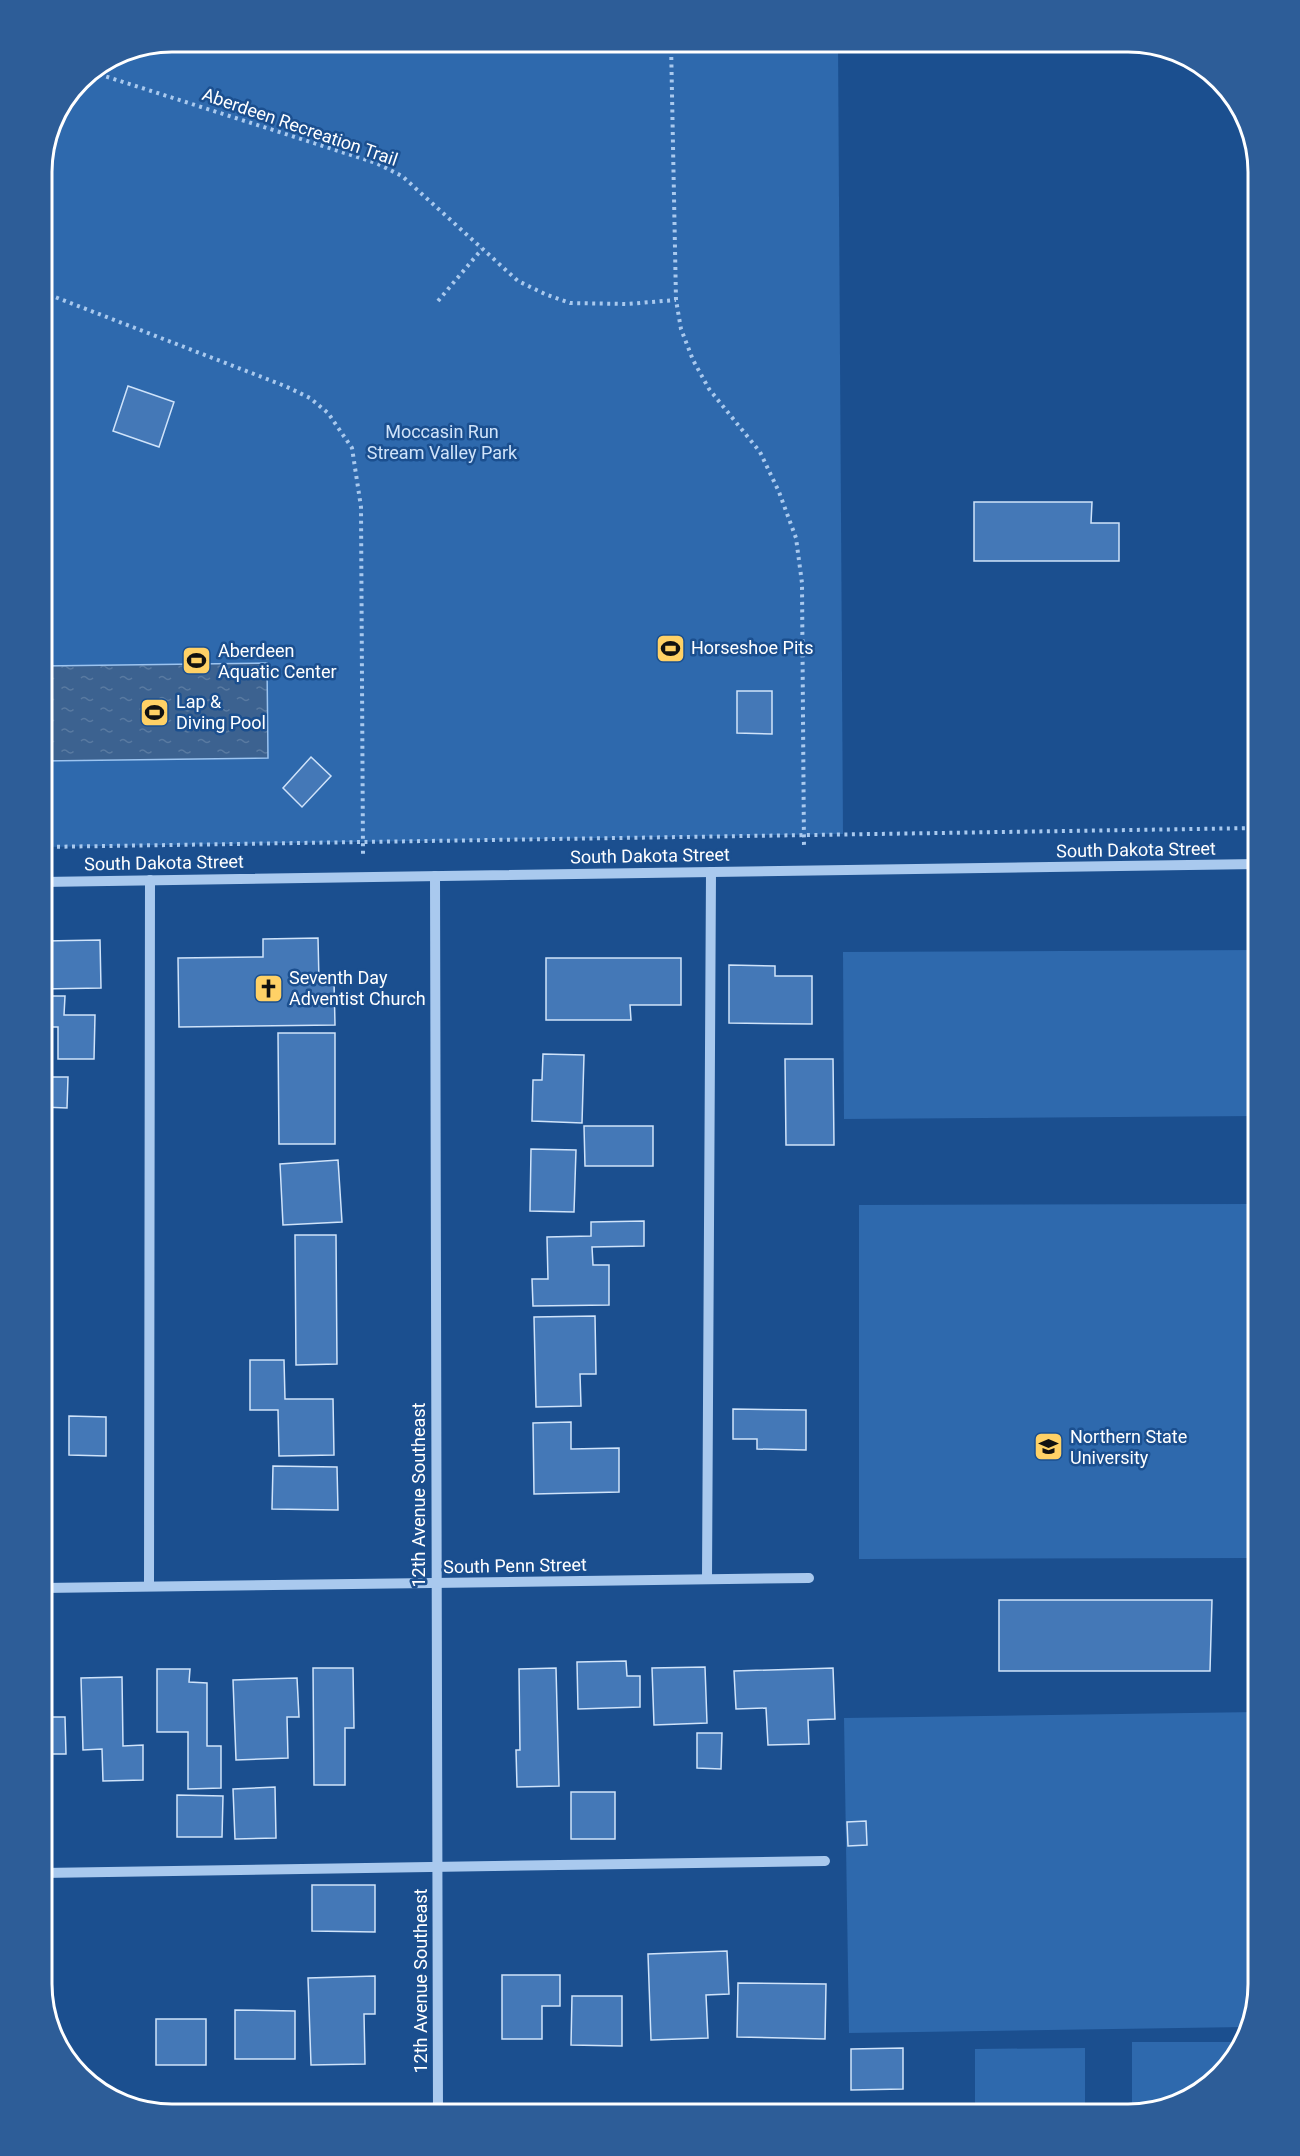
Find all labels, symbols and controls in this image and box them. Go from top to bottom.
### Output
street label: Aberdeen Recreation Trail [200,83,401,170]
park label: Moccasin Run Stream Valley Park [367,421,518,463]
sports icon: Horseshoe Pits [654,632,686,664]
place label: Horseshoe Pits [691,637,813,658]
place label: Aberdeen Aquatic Center [218,640,337,682]
sports icon: Aberdeen Aquatic Center [181,645,213,677]
place label: Lap & Diving Pool [176,691,266,733]
sports icon: Lap & Diving Pool [139,696,171,728]
street label: South Dakota Street [1056,838,1216,861]
street label: South Dakota Street [570,844,730,867]
street label: South Dakota Street [84,851,244,874]
place label: Seventh Day Adventist Church [289,967,426,1009]
church icon: Seventh Day Adventist Church [252,972,284,1004]
street label: 12th Avenue Southeast [408,1402,429,1588]
place label: Northern State University [1070,1426,1187,1468]
school or university icon: Northern State University [1033,1431,1065,1463]
street label: South Penn Street [443,1554,587,1577]
street label: 12th Avenue Southeast [410,1888,431,2074]

